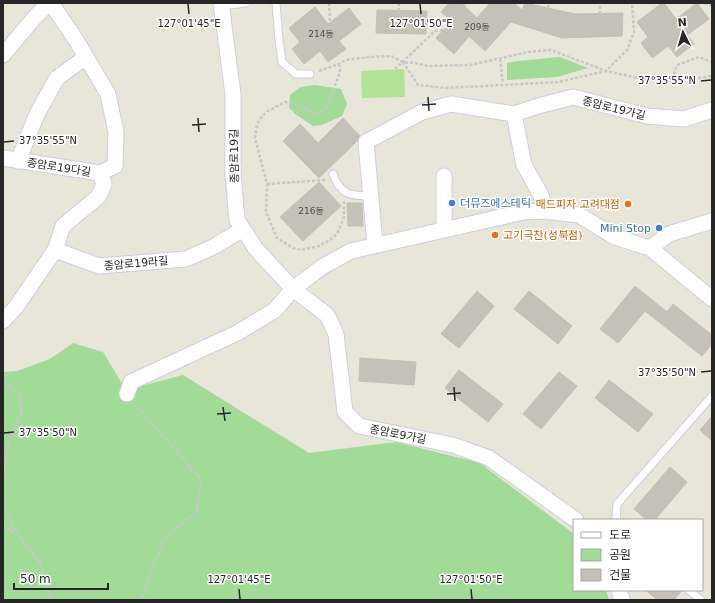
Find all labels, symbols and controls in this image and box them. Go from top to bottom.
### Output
north arrow [663,12,703,52]
text: N [677,16,687,29]
text: 127°01'45"E [157,18,221,29]
text: 127°01'50"E [389,18,453,29]
house number: 209동 [464,22,490,32]
house number: 214동 [308,29,334,39]
text: 37°35'55"N [638,75,696,86]
street label: 종암로19가길 [581,94,647,123]
street label: 종암로19길 [228,129,241,183]
text: 37°35'55"N [19,135,77,146]
street label: 종암로19다길 [26,156,92,179]
place label: 더뮤즈에스테틱 [460,197,531,210]
marker: 더뮤즈에스테틱 [447,198,457,208]
place label: 매드피자 고려대점 [536,198,620,211]
marker: 매드피자 고려대점 [623,199,633,209]
house number: 216동 [298,206,324,216]
place label: Mini Stop [600,222,651,235]
marker: Mini Stop [654,223,664,233]
place label: 고기극찬(성북점) [503,229,582,242]
marker: 고기극찬(성북점) [490,230,500,240]
street label: 종암로19라길 [103,254,169,273]
text: 37°35'50"N [638,367,696,378]
street label: 종암로9가길 [368,423,427,446]
text: 37°35'50"N [19,427,77,438]
legend [573,519,703,591]
text: 도로 [609,528,631,542]
text: 공원 [609,548,631,562]
scale bar [14,565,108,591]
text: 건물 [609,568,631,582]
text: 50 m [20,572,51,586]
text: 127°01'45"E [207,574,271,585]
text: 127°01'50"E [439,574,503,585]

